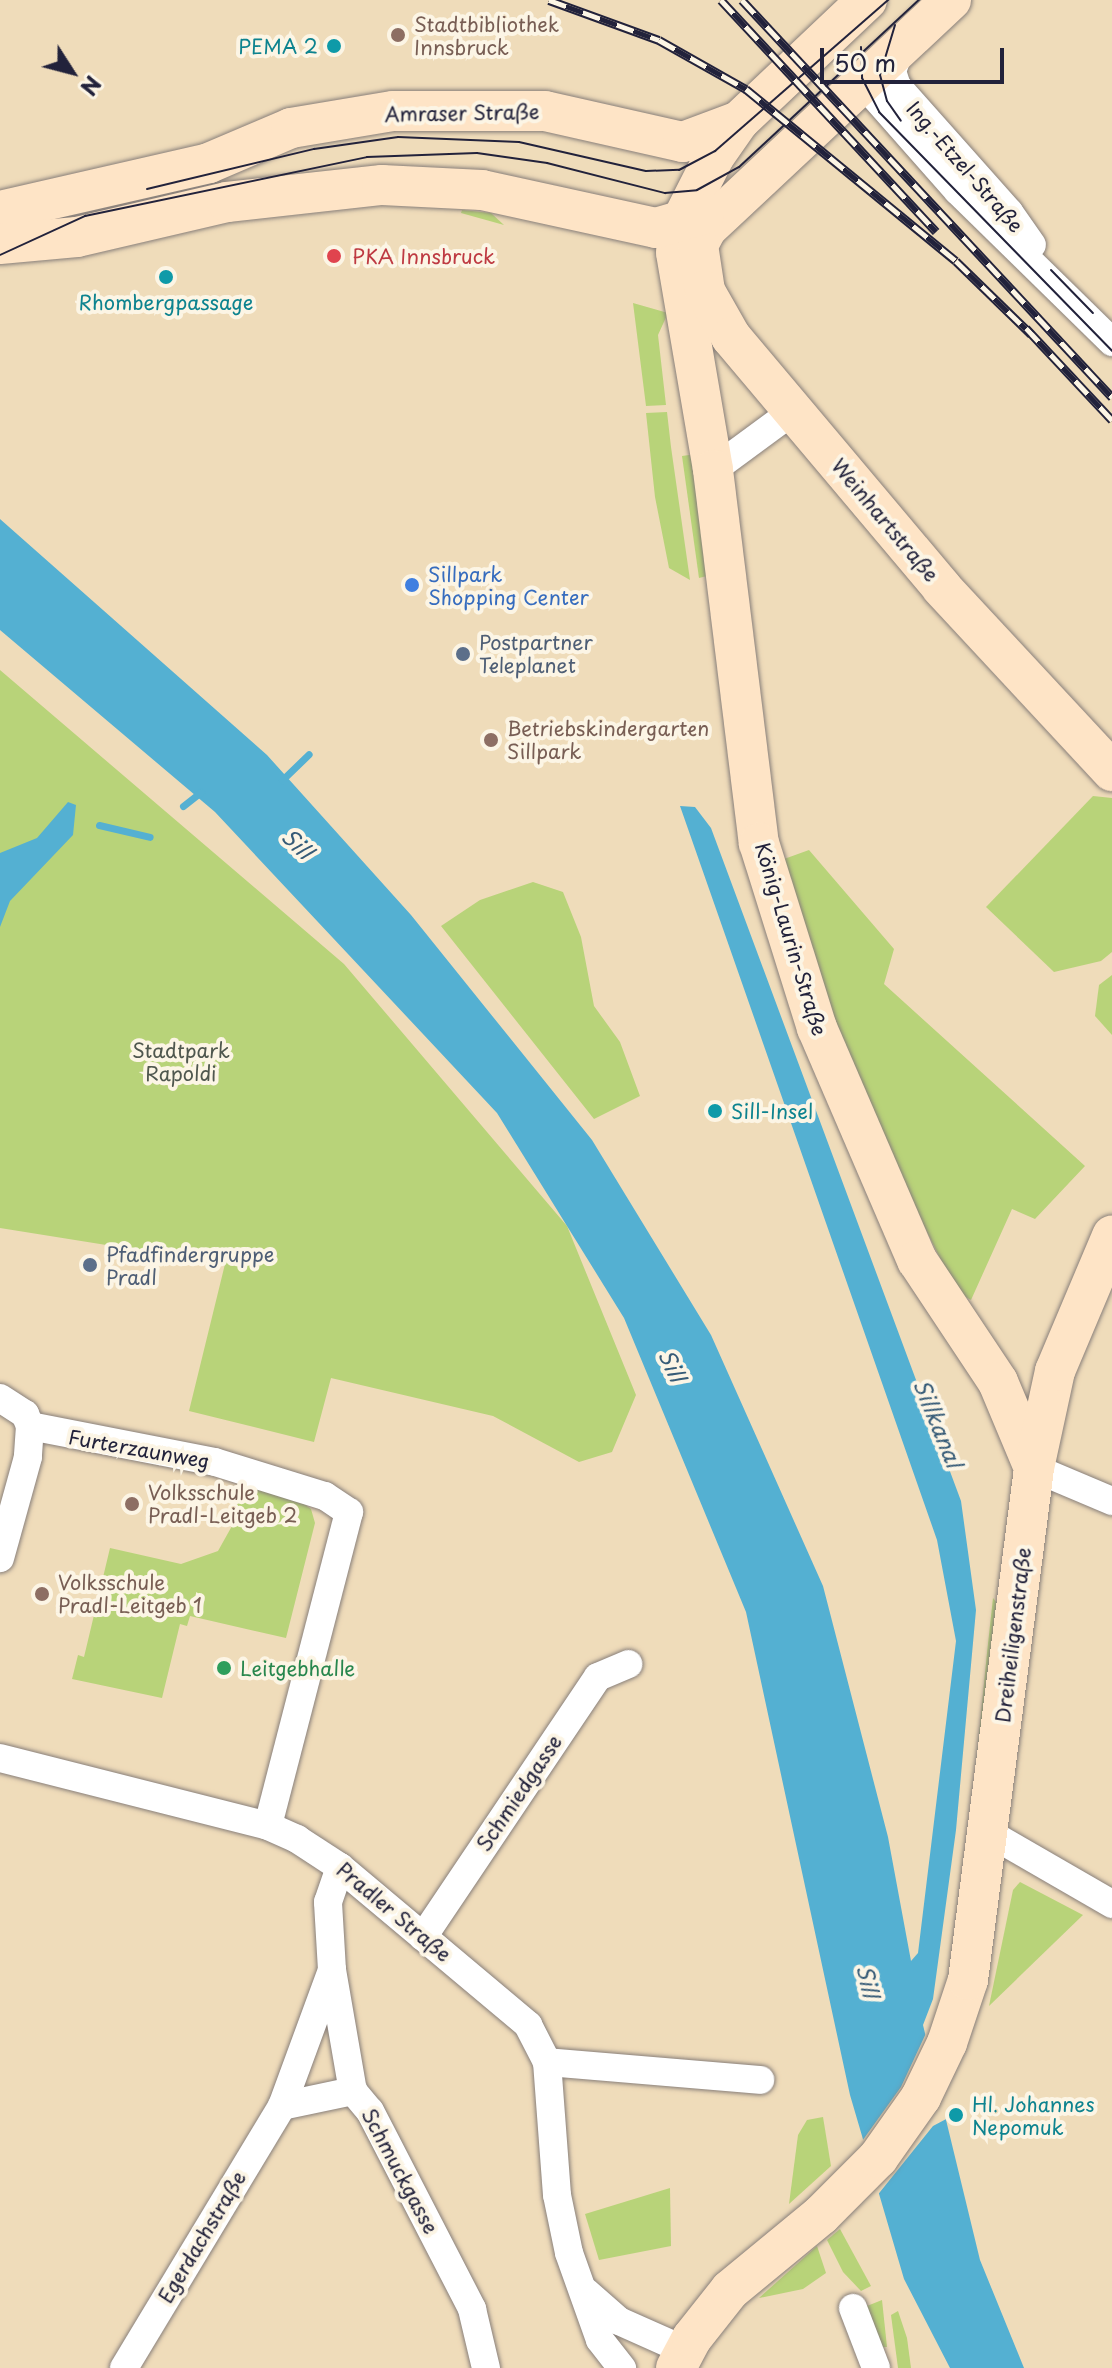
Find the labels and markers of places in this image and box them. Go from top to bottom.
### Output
place label: Stadtbibliothek Innsbruck [414,12,559,59]
marker: Stadtbibliothek Innsbruck [389,26,407,44]
place label: PEMA 2 [238,34,318,58]
marker: PEMA 2 [325,37,343,55]
place label: PKA Innsbruck [352,244,495,268]
marker: PKA Innsbruck [323,245,345,267]
marker: Rhombergpassage [157,268,175,286]
place label: Rhombergpassage [79,290,253,314]
place label: Sillpark Shopping Center [428,562,589,609]
marker: Sillpark Shopping Center [403,576,421,594]
place label: Postpartner Teleplanet [479,630,593,677]
marker: Postpartner Teleplanet [454,645,472,663]
place label: Betriebskindergarten Sillpark [507,716,709,763]
marker: Betriebskindergarten Sillpark [482,731,500,749]
place label: Sill-Insel [731,1099,813,1123]
marker: Sill-Insel [706,1102,724,1120]
place label: Pfadfindergruppe Pradl [106,1242,274,1289]
marker: Pfadfindergruppe Pradl [81,1256,99,1274]
place label: Volksschule Pradl-Leitgeb 2 [148,1480,298,1527]
marker: Volksschule Pradl-Leitgeb 2 [123,1495,141,1513]
place label: Volksschule Pradl-Leitgeb 1 [58,1570,203,1617]
marker: Volksschule Pradl-Leitgeb 1 [33,1585,51,1603]
place label: Leitgebhalle [240,1656,355,1680]
marker: Leitgebhalle [215,1659,233,1677]
place label: Hl. Johannes Nepomuk [972,2092,1095,2139]
marker: Hl. Johannes Nepomuk [947,2106,965,2124]

